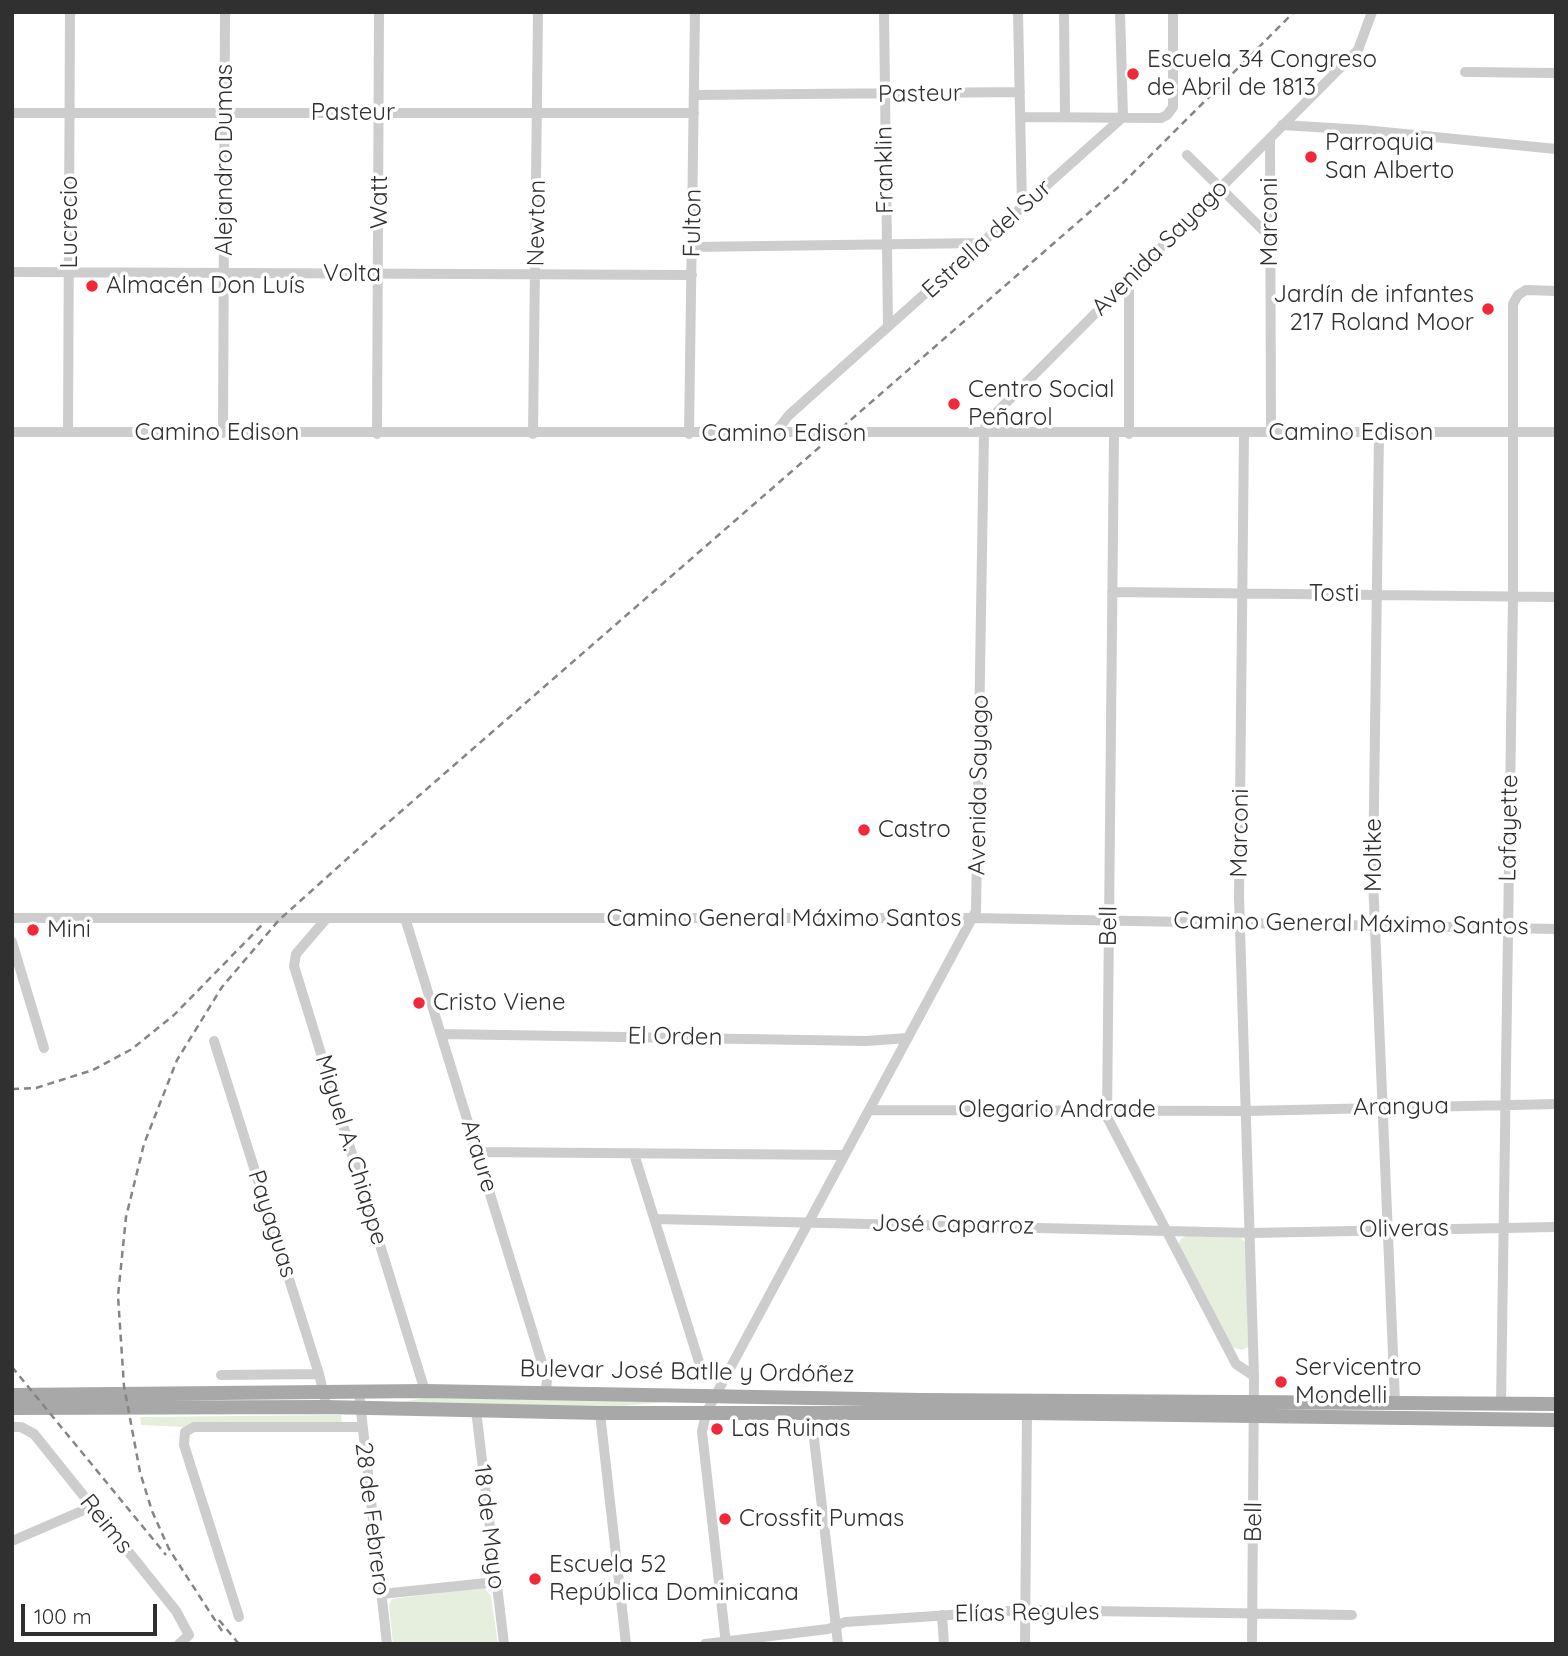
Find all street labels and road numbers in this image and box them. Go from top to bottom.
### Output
street label: Alejandro Dumas [211,64,239,256]
street label: Pasteur [878,79,962,109]
street label: Pasteur [311,99,395,127]
street label: Franklin [870,126,900,214]
street label: Estrella del Sur [916,173,1058,305]
street label: Avenida Sayago [1086,174,1234,322]
street label: Lucrecio [56,175,84,269]
street label: Watt [366,175,394,229]
street label: Marconi [1256,177,1284,267]
street label: Newton [522,179,552,267]
street label: Fulton [678,188,708,258]
street label: Volta [323,260,381,288]
street label: Camino Edison [135,419,299,447]
street label: Camino Edison [1269,419,1433,447]
street label: Camino Edison [702,420,866,448]
street label: Tosti [1309,580,1359,608]
street label: Avenida Sayago [963,694,995,876]
street label: Lafayette [1494,774,1524,882]
street label: Marconi [1225,788,1255,878]
street label: Moltke [1360,818,1388,892]
street label: Camino General Máximo Santos [606,905,962,933]
street label: Bell [1094,906,1124,946]
street label: Camino General Máximo Santos [1173,907,1529,941]
street label: El Orden [627,1022,723,1052]
street label: Miguel A. Chiappe [308,1052,394,1248]
street label: Arangua [1353,1092,1449,1122]
street label: Olegario Andrade [958,1096,1156,1124]
street label: Araure [454,1116,504,1196]
street label: Payaguas [241,1167,303,1281]
street label: José Caparroz [871,1209,1035,1241]
street label: Oliveras [1359,1214,1449,1244]
street label: Bulevar José Batlle y Ordóñez [519,1355,855,1389]
street label: 28 de Febrero [348,1441,396,1597]
street label: 18 de Mayo [467,1463,511,1591]
street label: Reims [73,1489,139,1559]
street label: Bell [1239,1502,1269,1542]
street label: Elías Regules [954,1597,1100,1629]

